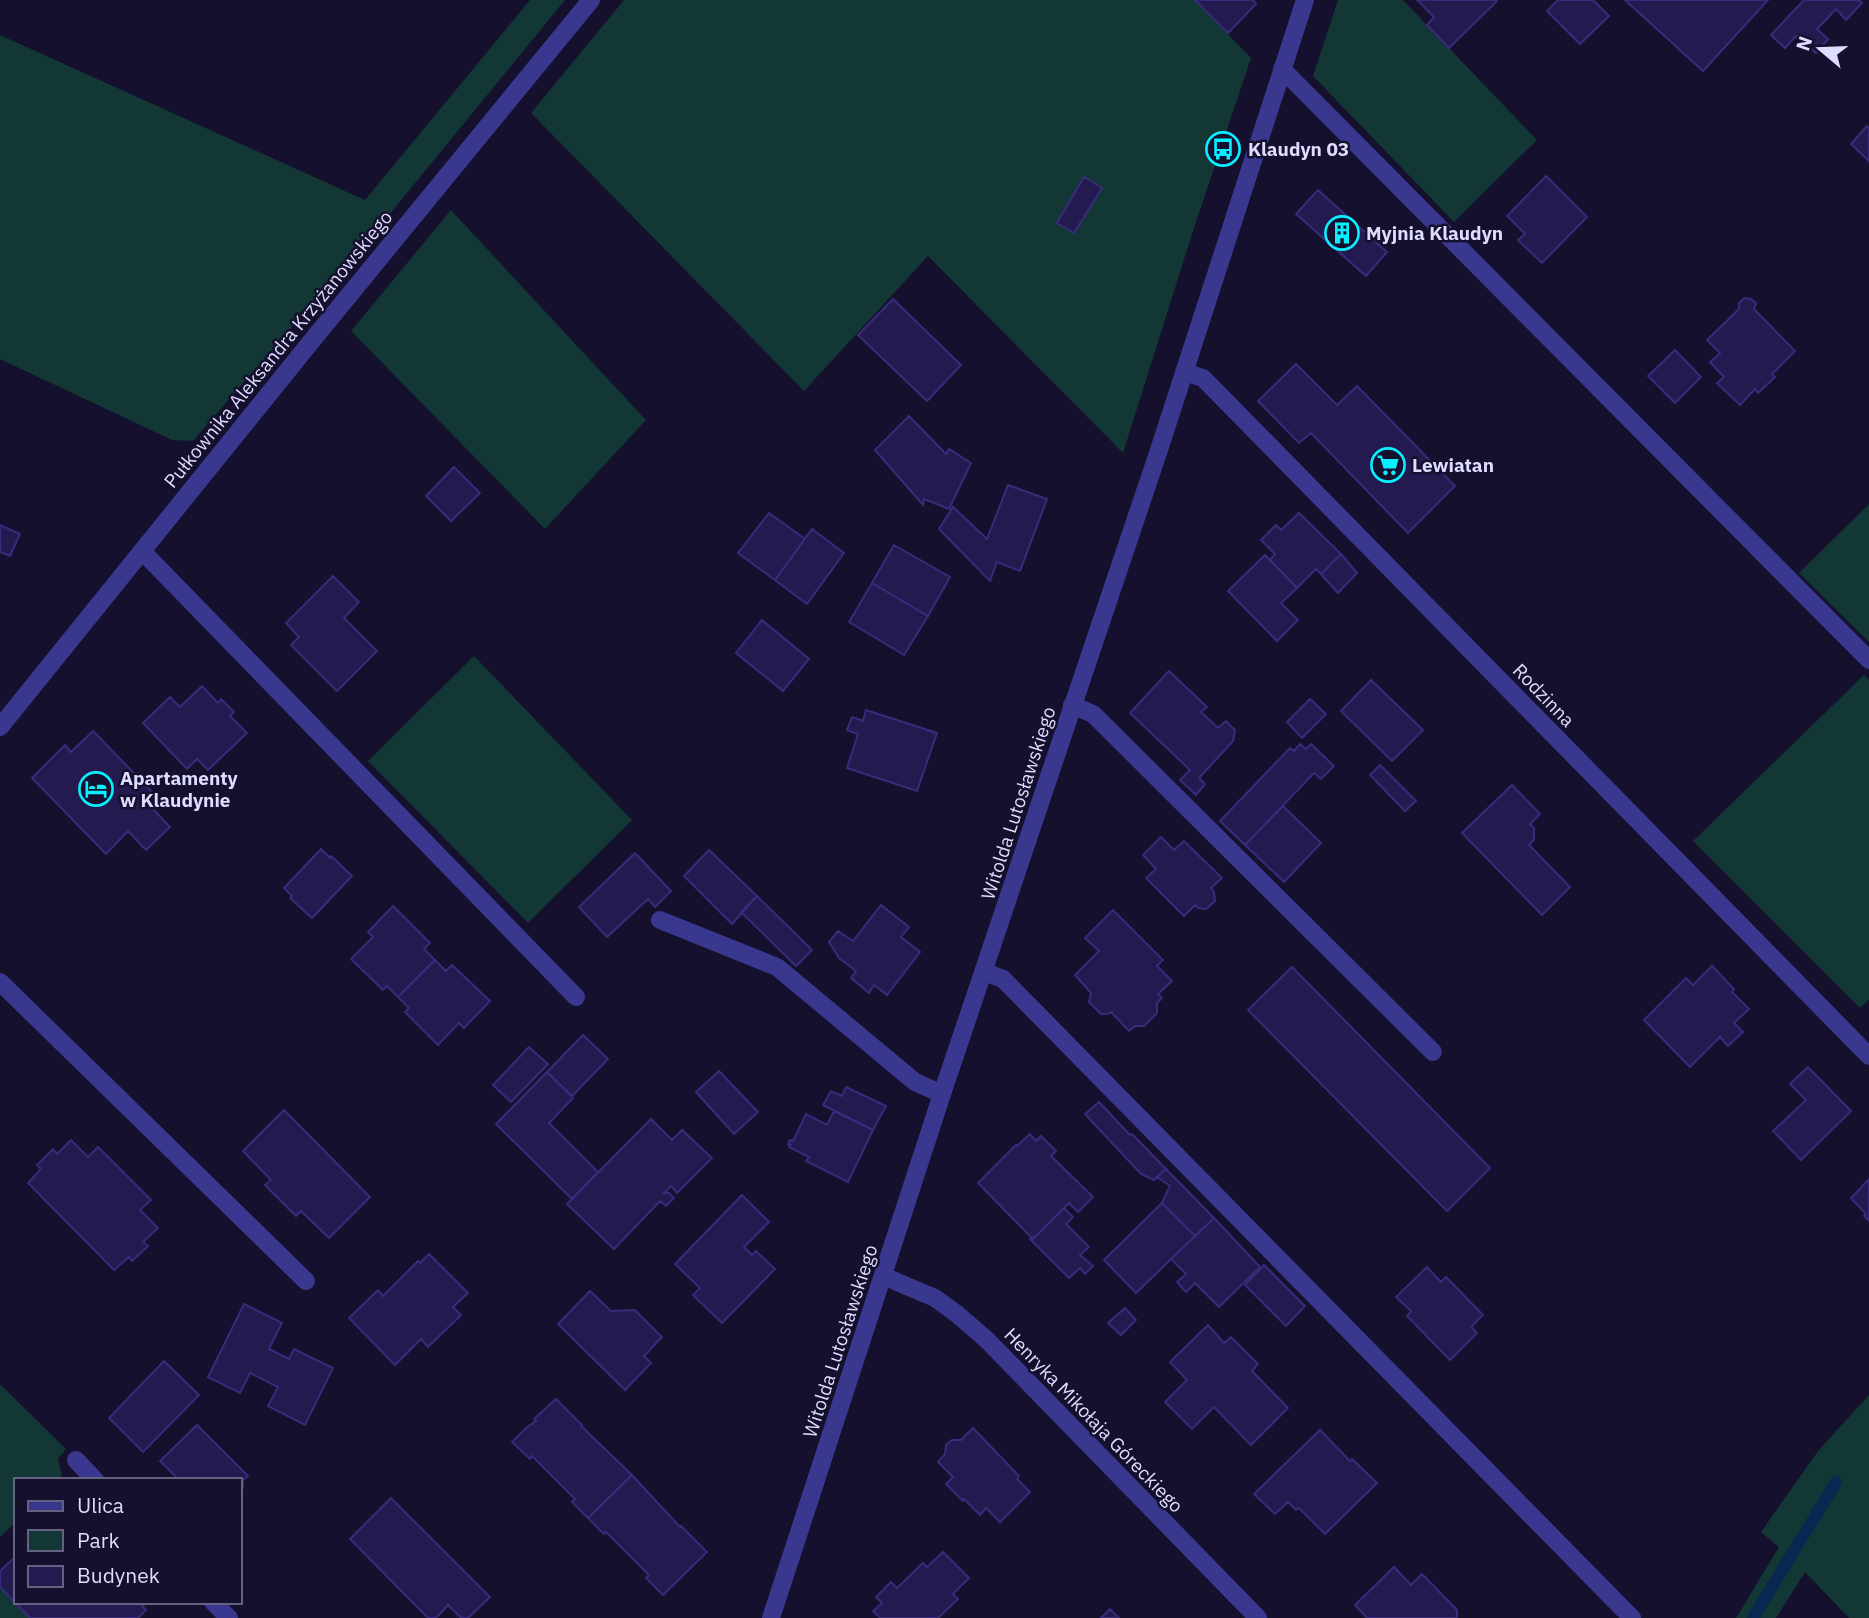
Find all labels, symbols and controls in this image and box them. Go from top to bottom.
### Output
north arrow [1785,14,1855,84]
text: N [1790,33,1818,54]
bus stop icon: Klaudyn 03 [1204,130,1242,168]
place label: Klaudyn 03 [1248,137,1349,161]
street label: Pułkownika Aleksandra Krzyżanowskiego [159,206,397,492]
building icon: Myjnia Klaudyn [1323,214,1361,252]
place label: Myjnia Klaudyn [1366,221,1503,245]
supermarket icon: Lewiatan [1369,446,1407,484]
place label: Lewiatan [1412,453,1494,477]
street label: Rodzinna [1508,658,1580,732]
street label: Witolda Lutosławskiego [975,704,1061,902]
place label: Apartamenty w Klaudynie [120,766,238,812]
hotel icon: Apartamenty w Klaudynie [77,770,115,808]
street label: Witolda Lutosławskiego [797,1242,883,1440]
street label: Henryka Mikołaja Góreckiego [999,1323,1189,1517]
legend [14,1478,242,1604]
text: Ulica [77,1491,124,1519]
text: Park [77,1526,120,1554]
text: Budynek [77,1561,160,1589]

